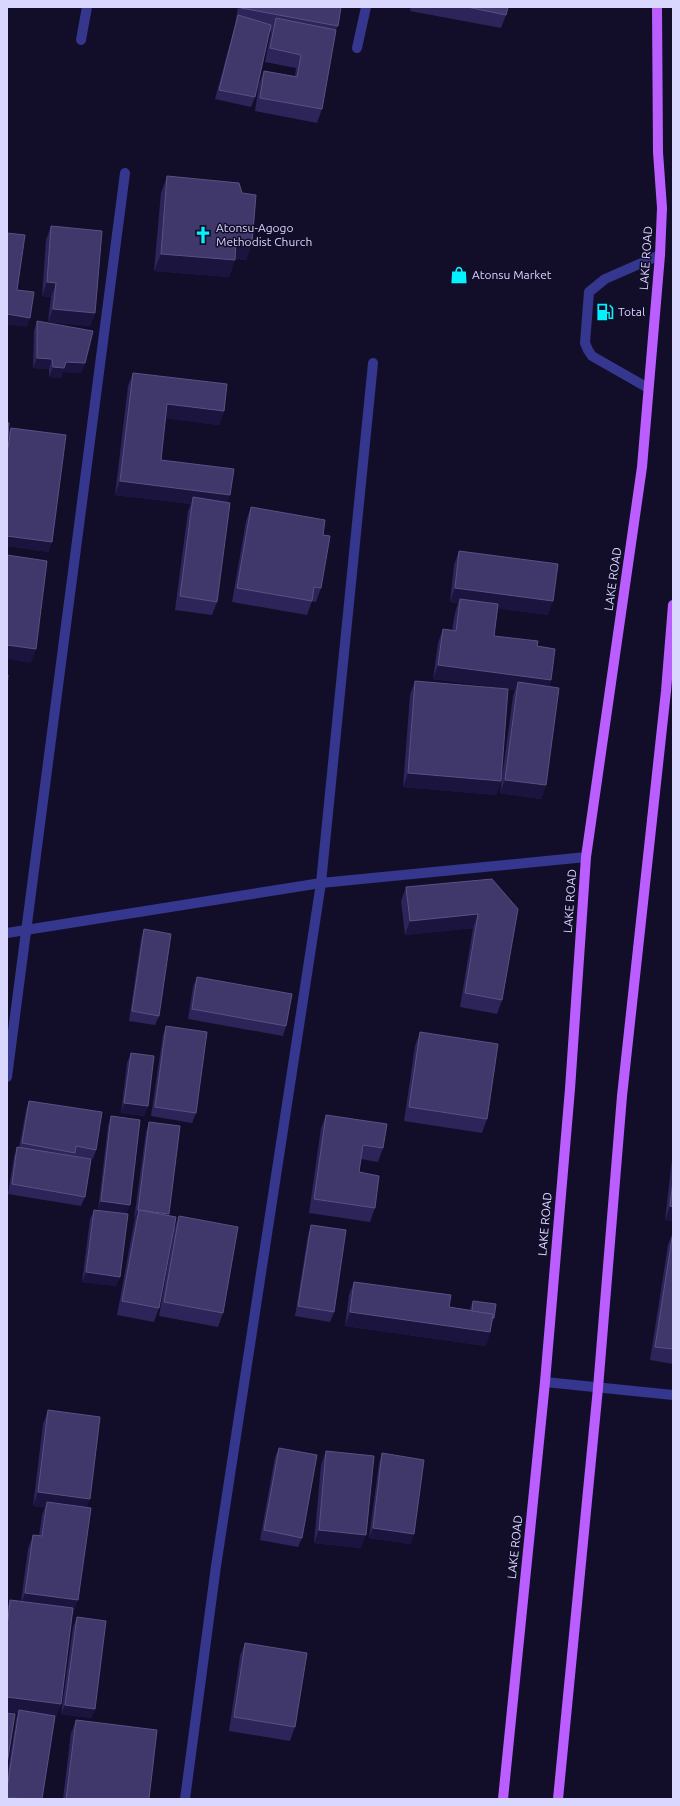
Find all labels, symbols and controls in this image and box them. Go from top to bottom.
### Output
place label: Atonsu-Agogo Methodist Church [216,221,312,248]
church icon: Atonsu-Agogo Methodist Church [193,225,213,245]
street label: LAKE ROAD [637,226,654,290]
shop icon: Atonsu Market [449,265,469,285]
place label: Atonsu Market [472,268,552,281]
fuel station icon: Total [595,302,615,322]
place label: Total [618,305,645,318]
street label: LAKE ROAD [602,546,623,612]
street label: LAKE ROAD [561,869,578,933]
street label: LAKE ROAD [535,1192,554,1256]
street label: LAKE ROAD [505,1514,524,1579]

